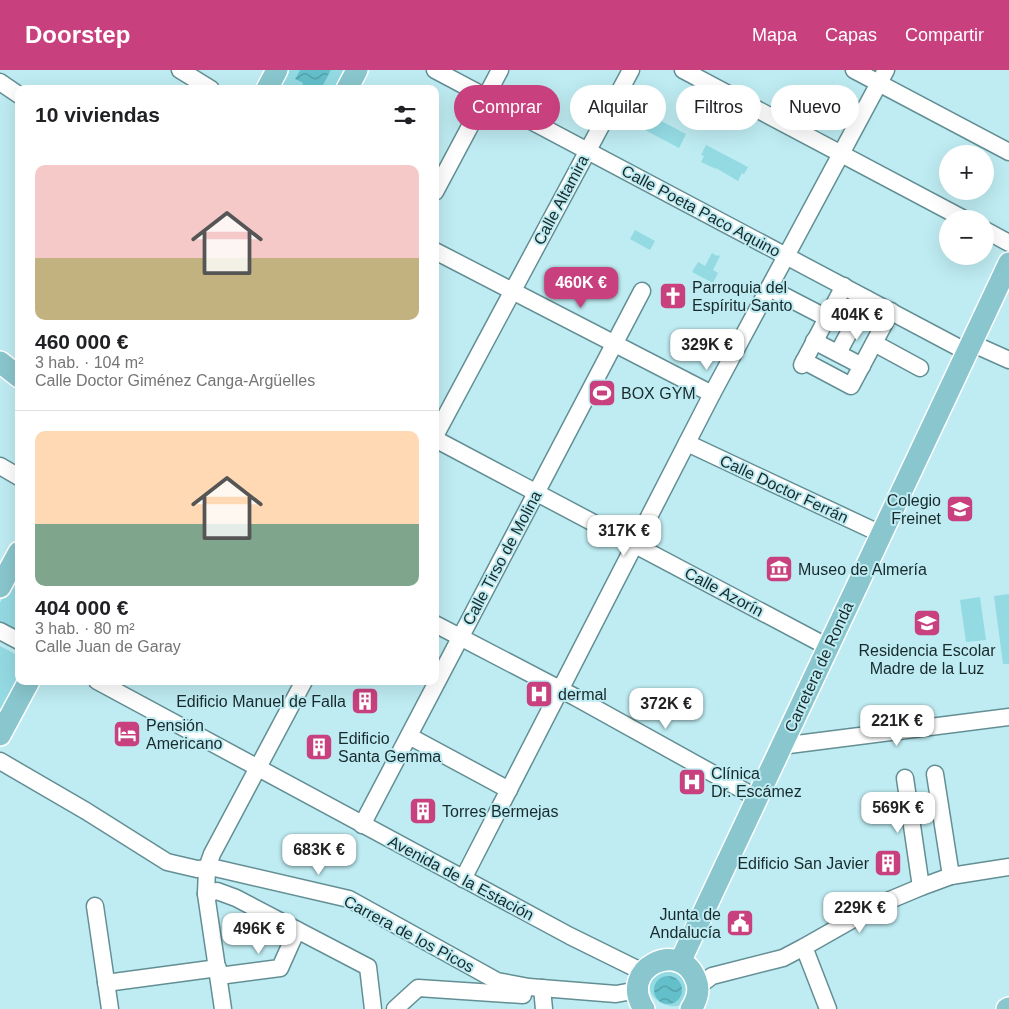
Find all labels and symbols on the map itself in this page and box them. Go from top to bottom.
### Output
street label: Calle Altamira [530,152,592,248]
street label: Calle Poeta Paco Aquino [619,162,783,260]
pin: 460K € [540,266,622,309]
place label: Parroquia del Espíritu Santo [692,279,793,314]
church icon: Parroquia del Espíritu Santo [658,281,688,311]
pin: 404K € [816,298,898,341]
pin: 329K € [666,328,748,371]
sports icon: BOX GYM [587,378,617,408]
place label: BOX GYM [621,385,696,402]
street label: Calle Doctor Ferrán [717,452,851,526]
street label: Calle Tirso de Molina [459,488,545,628]
place label: Colegio Freinet [887,492,942,527]
school or university icon: Colegio Freinet [945,494,975,524]
pin: 317K € [583,514,665,557]
museum icon: Museo de Almería [764,554,794,584]
place label: Museo de Almería [798,561,927,578]
street label: Calle Azorín [682,564,766,620]
street label: Carretera de Ronda [781,599,857,735]
school or university icon: Residencia Escolar Madre de la Luz [912,608,942,638]
place label: Residencia Escolar Madre de la Luz [859,642,996,677]
hospital icon: dermal [524,679,554,709]
building icon: Edificio Manuel de Falla [350,686,380,716]
place label: dermal [558,686,607,703]
pin: 372K € [625,688,707,730]
place label: Edificio Manuel de Falla [176,693,346,710]
pin: 221K € [856,704,938,747]
place label: Pensión Americano [146,717,223,752]
hotel icon: Pensión Americano [112,719,142,749]
place label: Edificio Santa Gemma [338,730,441,765]
building icon: Edificio Santa Gemma [304,732,334,762]
place label: Clínica Dr. Escámez [711,765,802,800]
hospital icon: Clínica Dr. Escámez [677,767,707,797]
pin: 569K € [857,792,939,834]
building icon: Torres Bermejas [408,796,438,826]
place label: Torres Bermejas [442,803,558,820]
street label: Avenida de la Estación [385,832,537,924]
pin: 683K € [278,834,360,876]
building icon: Edificio San Javier [873,848,903,878]
place label: Edificio San Javier [737,855,870,872]
street label: Carrera de los Picos [341,892,477,976]
pin: 229K € [819,892,901,934]
place label: Junta de Andalucía [650,906,721,941]
public building icon: Junta de Andalucía [725,908,755,938]
pin: 496K € [218,912,300,955]

